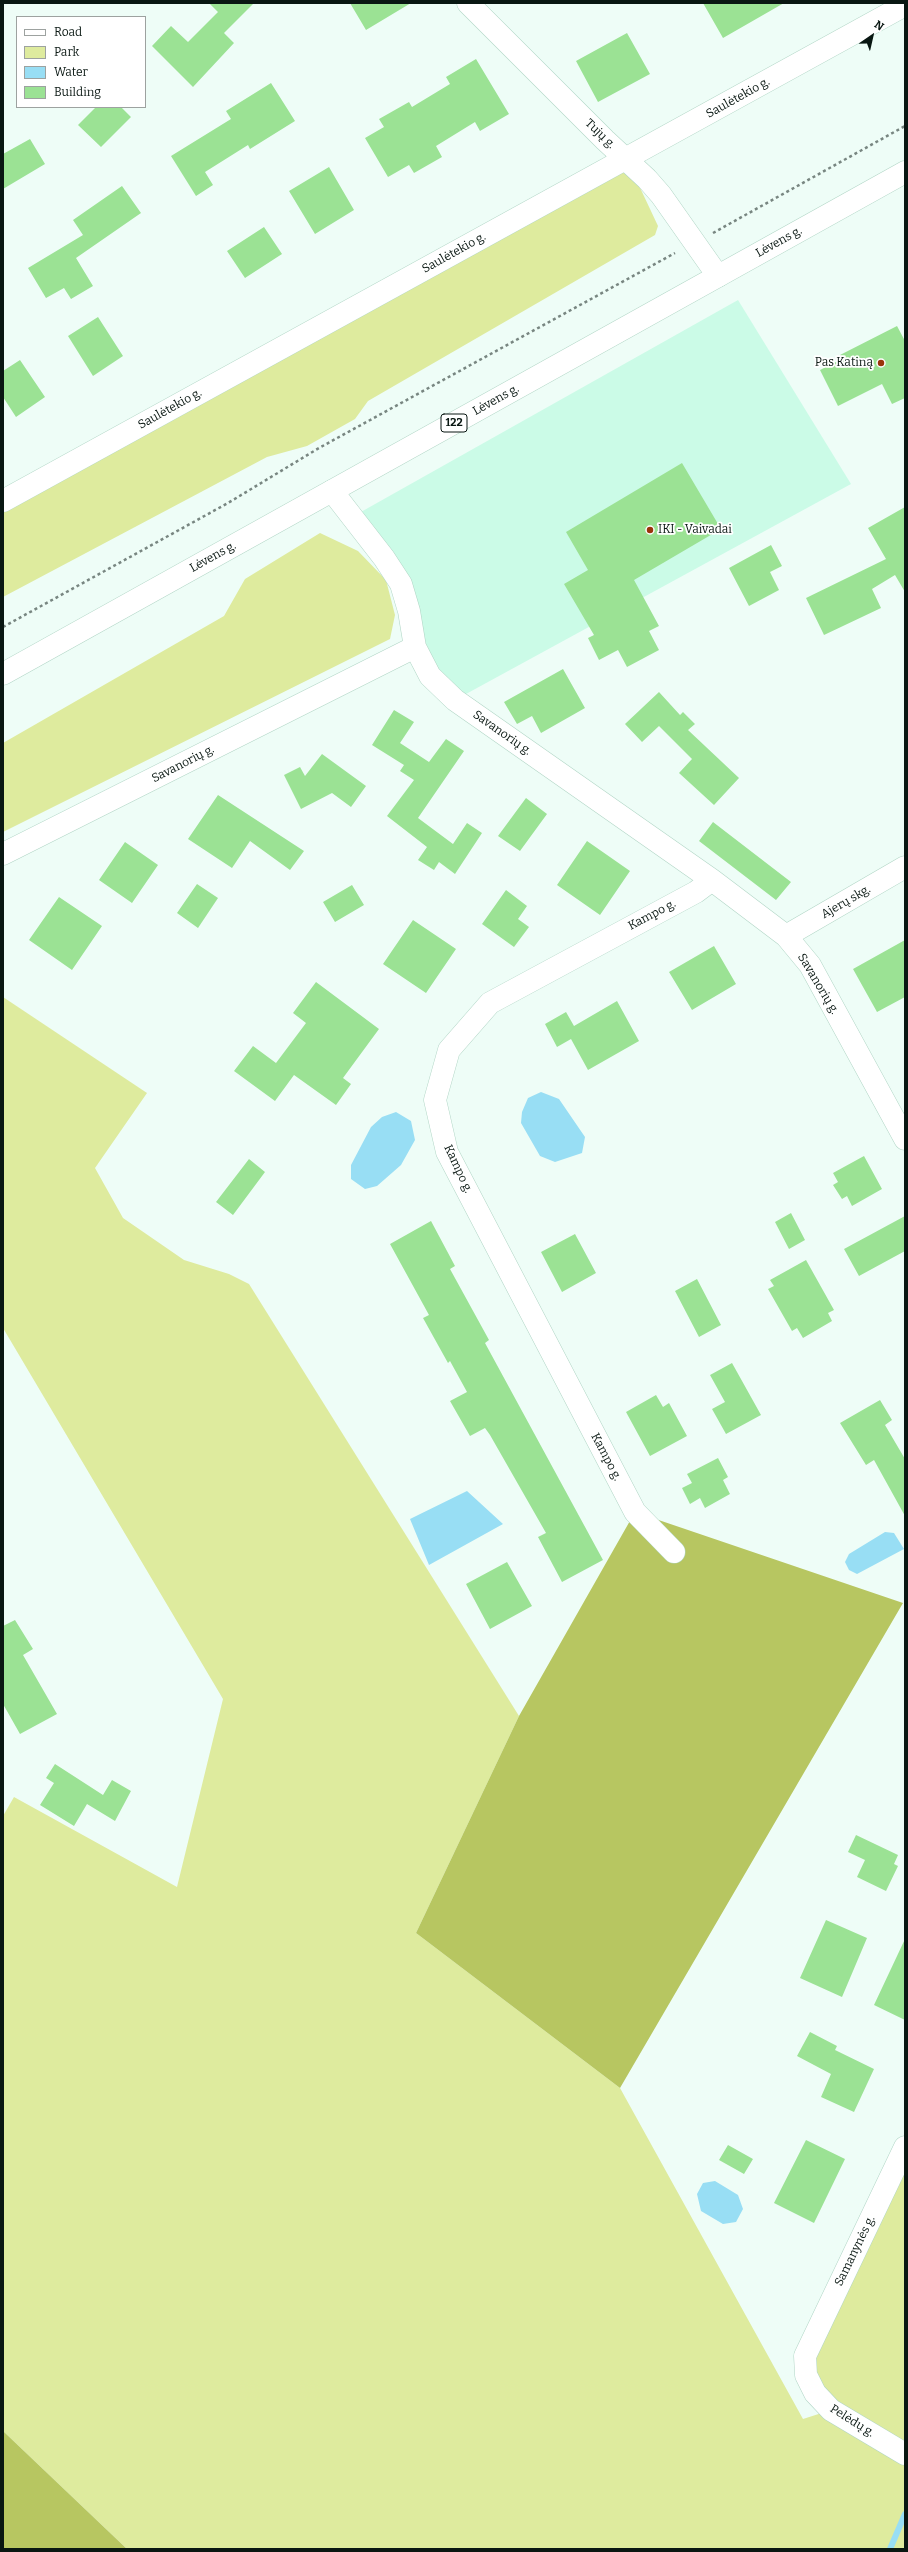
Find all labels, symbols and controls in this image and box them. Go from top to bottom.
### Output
legend [16,16,146,108]
north arrow [852,16,892,56]
text: N [872,18,886,33]
text: Road [54,25,82,39]
text: Park [54,45,79,59]
text: Water [54,65,88,79]
street label: Saulėtekio g. [704,75,772,121]
text: Building [54,85,101,99]
street label: Tujų g. [582,116,618,152]
street label: Lėvens g. [753,223,805,261]
street label: Saulėtekio g. [420,230,488,276]
place label: Pas Katiną [815,356,873,370]
marker: Pas Katiną [876,358,886,368]
street label: Lėvens g. [470,381,522,419]
street label: Saulėtekio g. [136,386,204,432]
road number: 122 [441,414,467,432]
place label: IKI - Vaivadai [658,523,732,537]
marker: IKI - Vaivadai [645,525,655,535]
street label: Lėvens g. [187,538,239,576]
street label: Savanorių g. [470,708,534,758]
street label: Savanorių g. [149,742,217,786]
street label: Ajerų skg. [819,882,873,922]
street label: Kampo g. [626,897,678,933]
street label: Savanorių g. [794,951,842,1017]
street label: Kampo g. [441,1143,475,1195]
street label: Kampo g. [588,1431,624,1483]
street label: Samanynės g. [832,2213,878,2289]
street label: Pelėdų g. [827,2402,877,2440]

